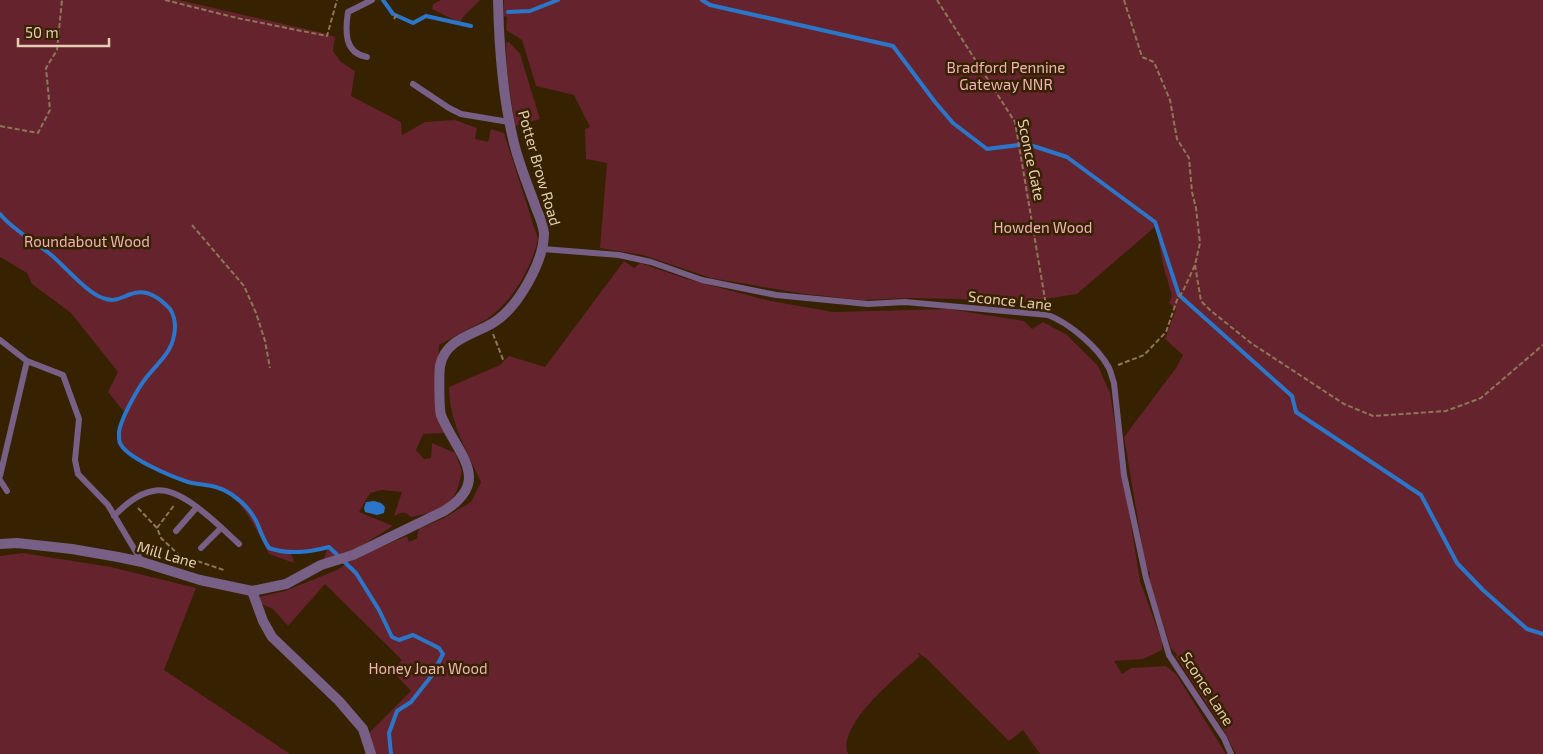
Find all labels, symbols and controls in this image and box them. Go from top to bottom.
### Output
scale bar [18,15,109,47]
text: 50 m [25,23,59,41]
park label: Bradford Pennine Gateway NNR [947,58,1065,93]
street label: Potter Brow Road [515,108,565,228]
street label: Sconce Gate [1015,117,1049,202]
park label: Howden Wood [994,218,1092,236]
park label: Roundabout Wood [24,232,150,250]
street label: Sconce Lane [967,287,1053,313]
street label: Mill Lane [135,537,199,571]
street label: Sconce Lane [1177,648,1238,729]
park label: Honey Joan Wood [368,659,488,677]

